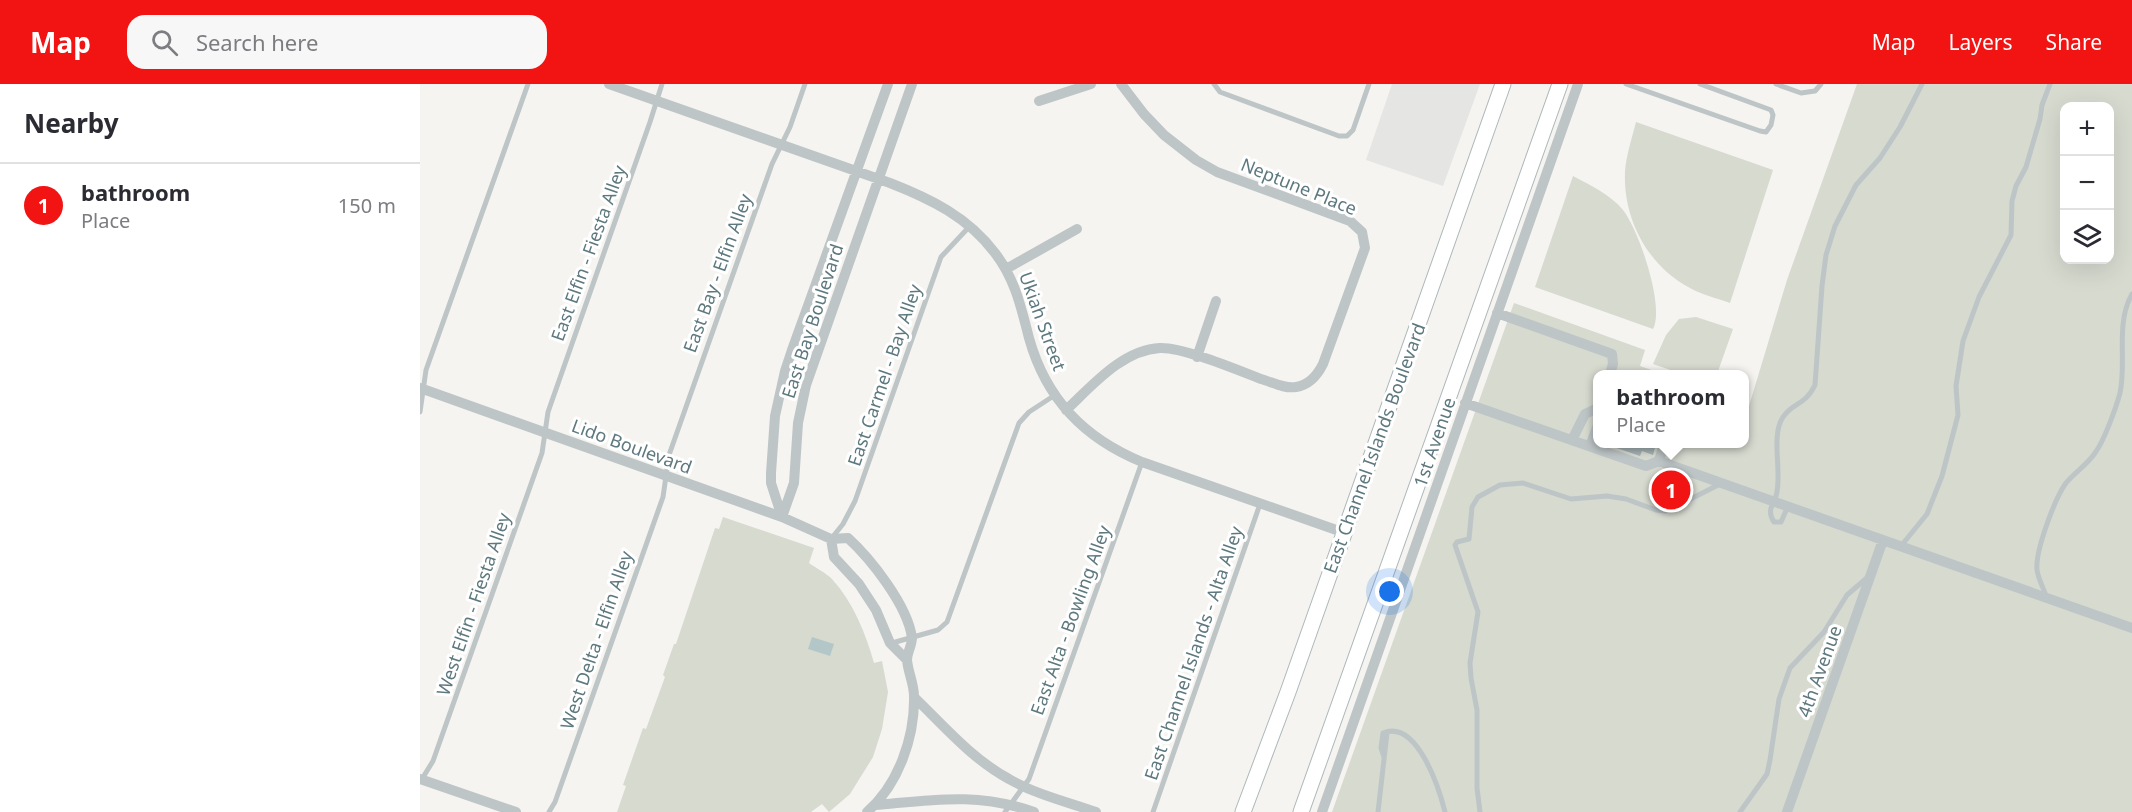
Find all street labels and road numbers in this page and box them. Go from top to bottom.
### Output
street label: Neptune Place [1238,152,1360,220]
street label: East Elfin - Fiesta Alley [545,161,631,344]
street label: East Bay - Elfin Alley [677,190,757,356]
street label: East Bay Boulevard [776,241,848,401]
street label: Ukiah Street [1014,268,1072,374]
street label: East Carmel - Bay Alley [842,280,927,469]
street label: East Channel Islands Boulevard [1317,320,1431,576]
street label: 1st Avenue [1407,394,1461,490]
street label: Lido Boulevard [569,413,695,479]
street label: West Elfin - Fiesta Alley [430,509,516,699]
street label: East Alta - Bowling Alley [1025,521,1116,718]
street label: East Channel Islands - Alta Alley [1138,522,1248,783]
street label: West Delta - Elfin Alley [554,547,638,732]
street label: 4th Avenue [1791,622,1847,720]

